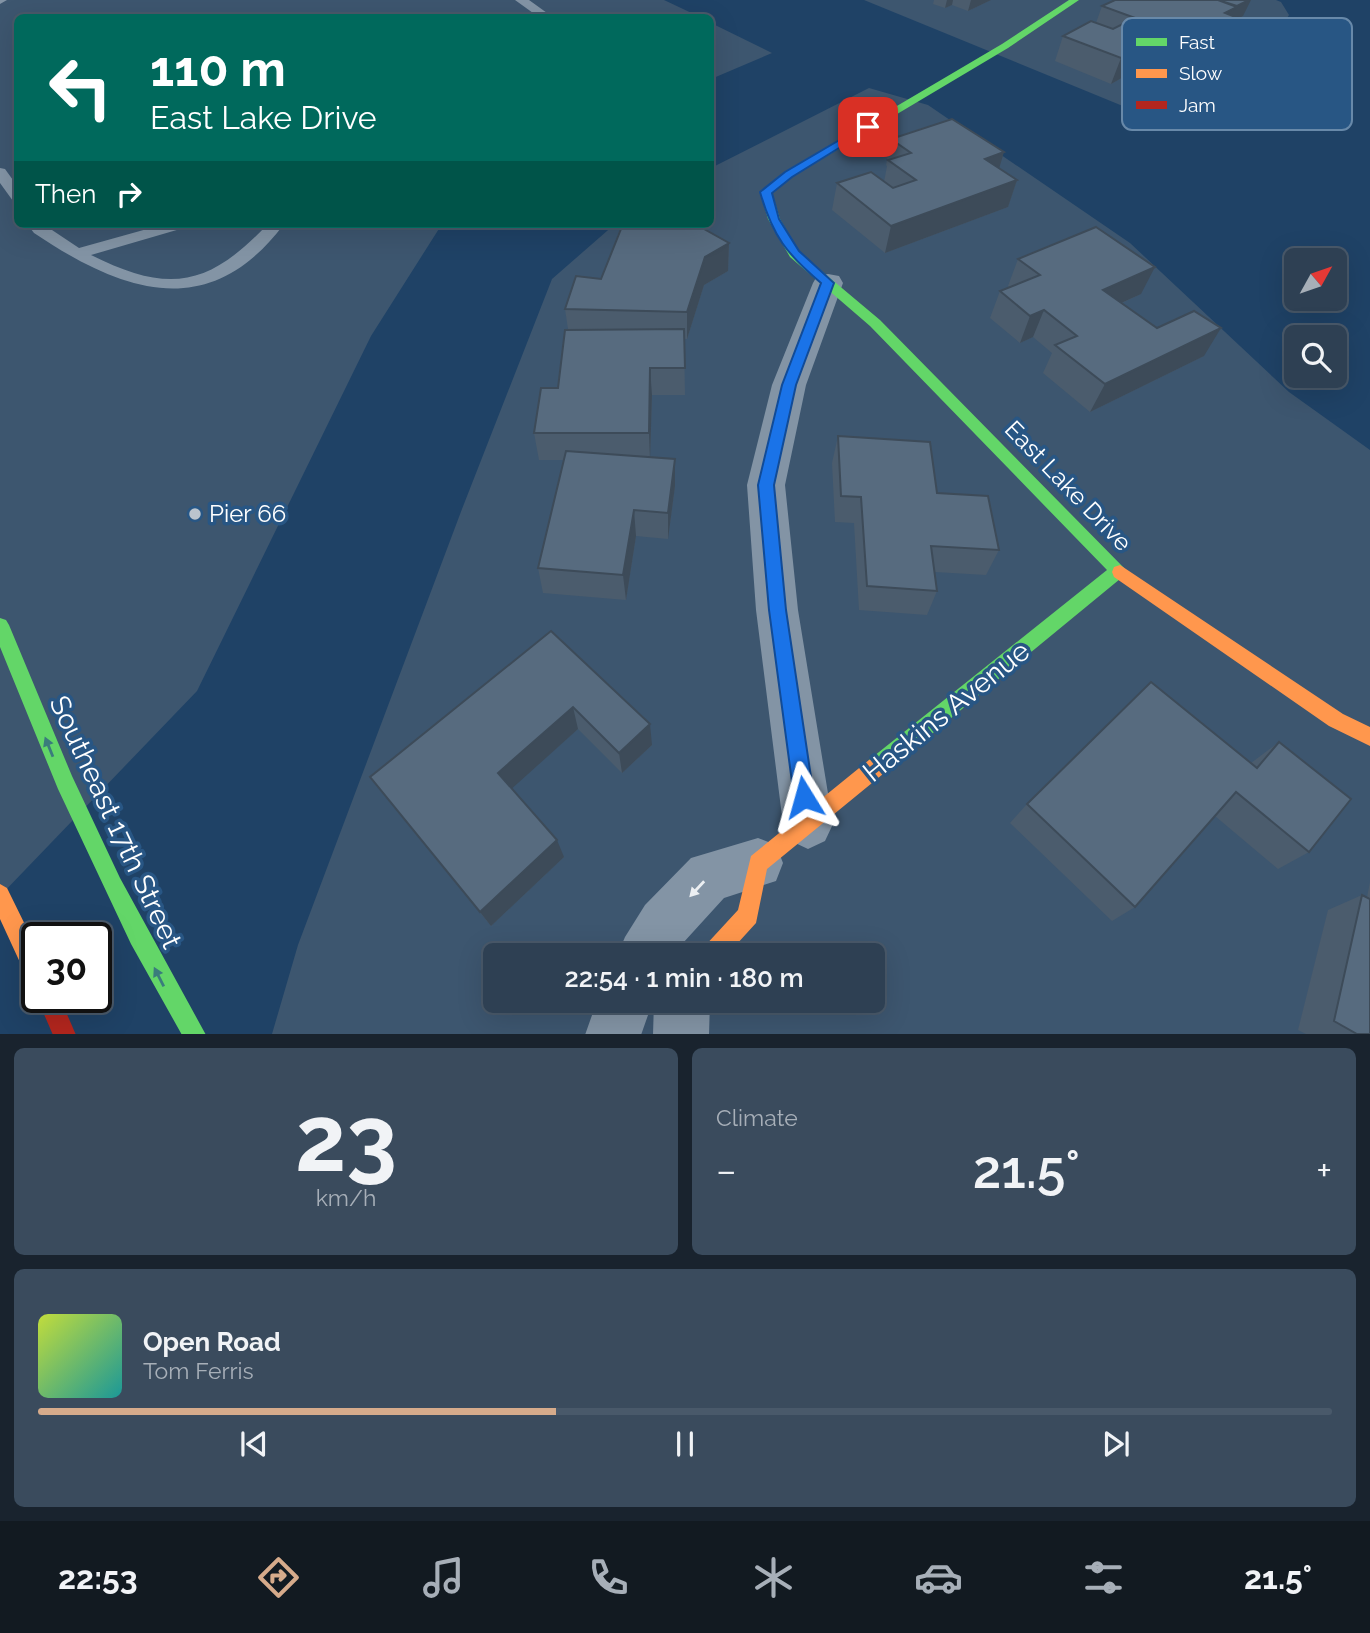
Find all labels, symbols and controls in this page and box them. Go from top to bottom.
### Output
legend [1122,18,1352,130]
text: Fast [1179,31,1215,53]
text: 110 m [150,40,286,97]
icon: left [35,42,126,133]
text: Slow [1179,62,1223,84]
text: Jam [1179,94,1216,116]
pin [838,97,898,157]
text: East Lake Drive [150,99,377,136]
icon: arrive [849,108,887,146]
icon: right [110,175,148,213]
text: Then [35,179,96,209]
north arrow [1284,248,1348,312]
map controls [1284,248,1347,388]
button: search [1284,325,1347,388]
street label: East Lake Drive [999,414,1138,557]
place label: Pier 66 [209,499,286,528]
marker: Pier 66 [187,506,203,522]
street label: Haskins Avenue [856,634,1036,789]
street label: Southeast 17th Street [42,691,189,954]
one-way arrow [44,736,55,757]
position arrow [767,760,841,834]
one-way arrow [690,880,706,897]
speed limit sign: 30 [21,922,112,1013]
text: 22:54 · 1 min · 180 m [564,963,804,993]
one-way arrow [153,967,164,987]
text: 23 [295,1085,397,1192]
text: Climate [716,1104,798,1131]
text: 21.5° [973,1139,1080,1200]
text: − [716,1148,736,1193]
text: + [1316,1148,1332,1193]
text: km/h [316,1184,376,1211]
text: Open Road [143,1327,281,1357]
text: Tom Ferris [143,1357,254,1384]
icon: previous [235,1425,273,1463]
icon: pause [666,1425,704,1463]
icon: next [1097,1425,1135,1463]
icon: directions [254,1553,303,1602]
icon: music [419,1553,468,1602]
icon: phone [584,1553,633,1602]
icon: climate [749,1553,798,1602]
icon: car [914,1553,963,1602]
icon: filters [1079,1553,1128,1602]
text: 22:53 [58,1559,138,1596]
text: 21.5° [1244,1559,1312,1596]

